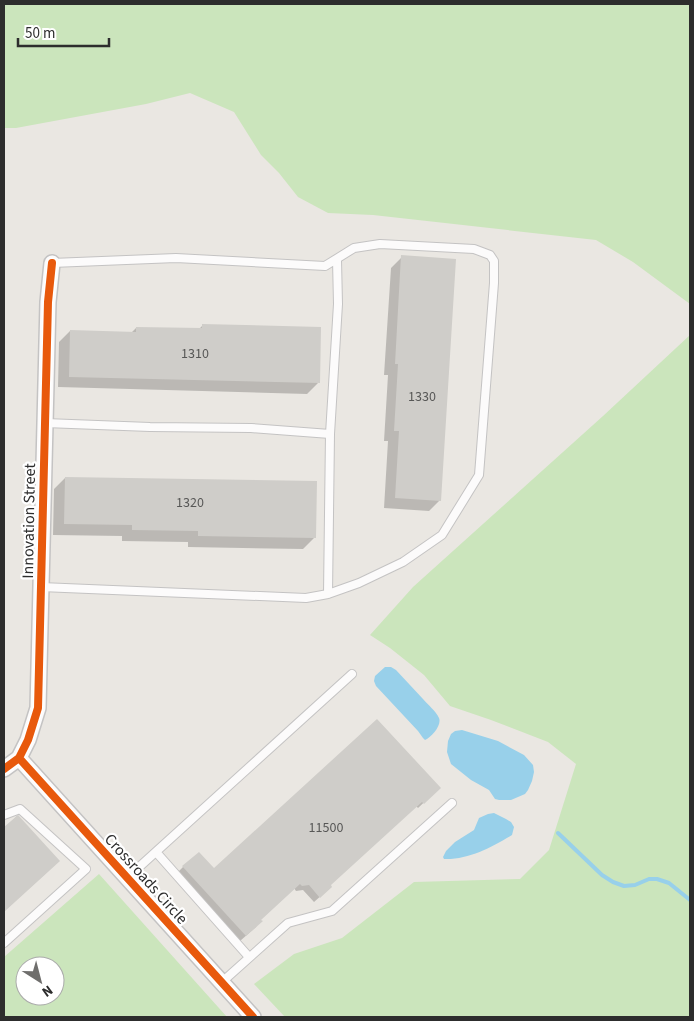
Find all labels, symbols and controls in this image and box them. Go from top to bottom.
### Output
scale bar [18,15,109,47]
text: 50 m [25,23,55,44]
house number: 1310 [181,344,209,364]
house number: 1330 [408,387,436,407]
street label: Innovation Street [17,463,41,579]
house number: 1320 [176,493,204,513]
house number: 11500 [309,818,343,838]
street label: Crossroads Circle [99,829,193,929]
north arrow [15,956,65,1006]
text: N [37,980,57,1002]

